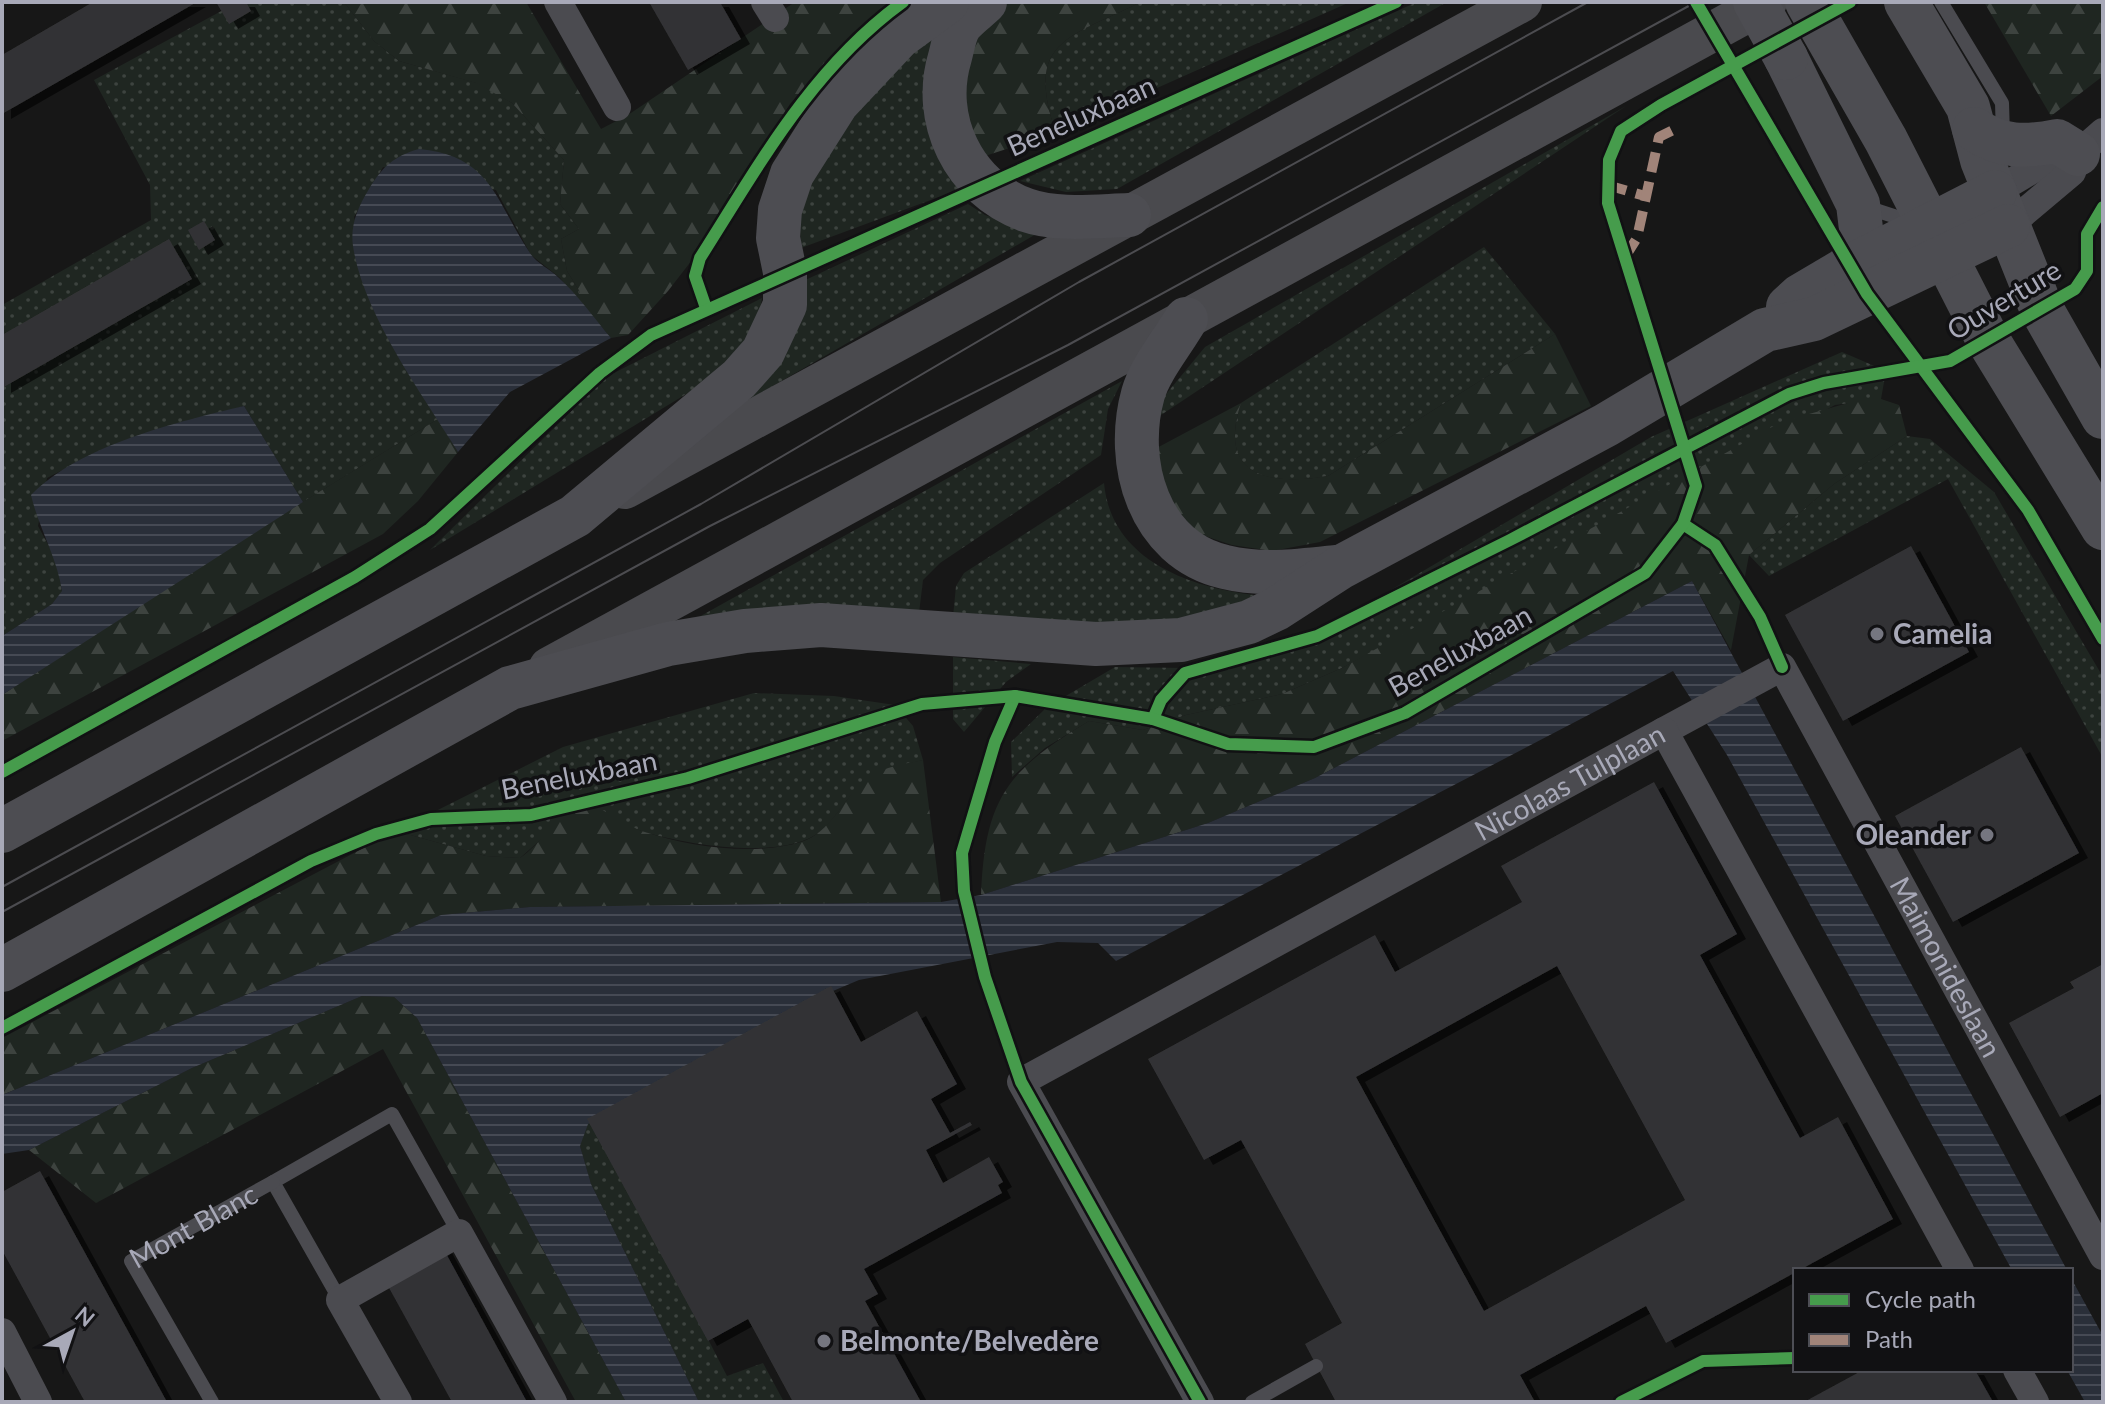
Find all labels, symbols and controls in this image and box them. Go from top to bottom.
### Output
street label: Beneluxbaan [1001,67,1160,163]
street label: Ouverture [1940,252,2067,346]
street label: Beneluxbaan [1382,597,1537,703]
place label: Camelia [1893,616,1992,650]
marker: Camelia [1868,625,1886,643]
street label: Nicolaas Tulplaan [1468,716,1670,847]
street label: Beneluxbaan [498,742,660,806]
place label: Oleander [1855,817,1972,851]
marker: Oleander [1978,826,1996,844]
street label: Maimonideslaan [1884,871,2009,1063]
street label: Mont Blanc [123,1176,263,1275]
legend [1793,1268,2073,1372]
text: Cycle path [1865,1284,1976,1313]
north arrow [32,1292,112,1372]
text: N [70,1301,100,1332]
place label: Belmonte/Belvedère [840,1323,1099,1357]
text: Path [1865,1324,1913,1353]
marker: Belmonte/Belvedère [815,1332,833,1350]

